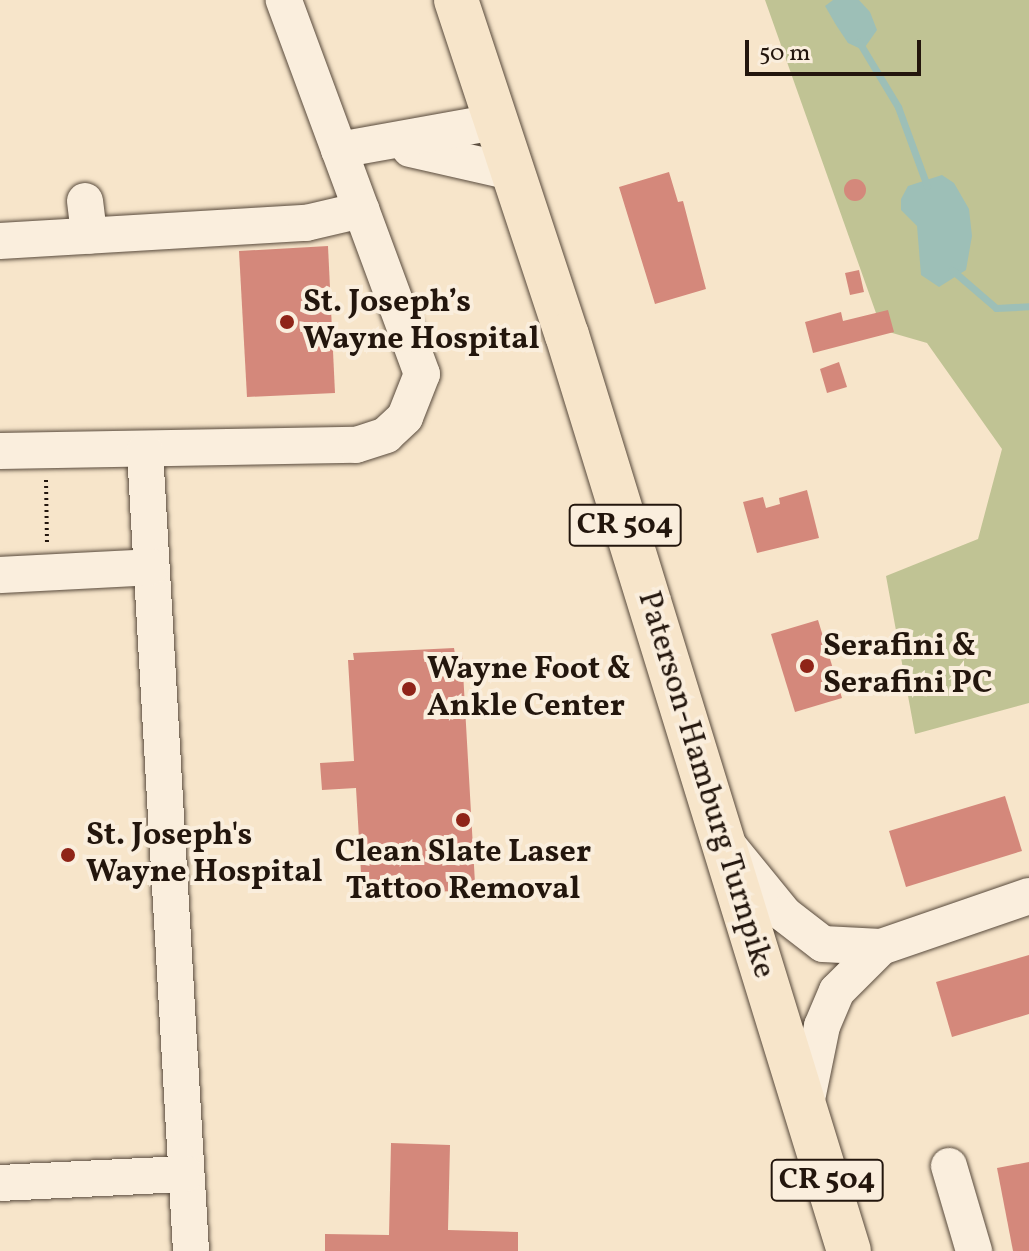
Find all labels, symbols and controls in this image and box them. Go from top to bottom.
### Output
scale bar [749,24,925,74]
text: 50 m [759,37,811,71]
place label: St. Joseph’s Wayne Hospital [303,285,540,360]
marker: St. Joseph’s Wayne Hospital [278,313,296,331]
road number: CR 504 [567,499,683,551]
street label: Paterson-Hamburg Turnpike [628,586,782,984]
place label: Serafini & Serafini PC [823,629,993,704]
place label: Wayne Foot & Ankle Center [427,652,631,727]
marker: Serafini & Serafini PC [798,657,816,675]
marker: Wayne Foot & Ankle Center [398,678,420,700]
marker: Clean Slate Laser Tattoo Removal [452,809,474,831]
place label: St. Joseph's Wayne Hospital [86,818,323,893]
place label: Clean Slate Laser Tattoo Removal [335,835,591,910]
marker: St. Joseph's Wayne Hospital [57,844,79,866]
road number: CR 504 [769,1154,885,1206]

